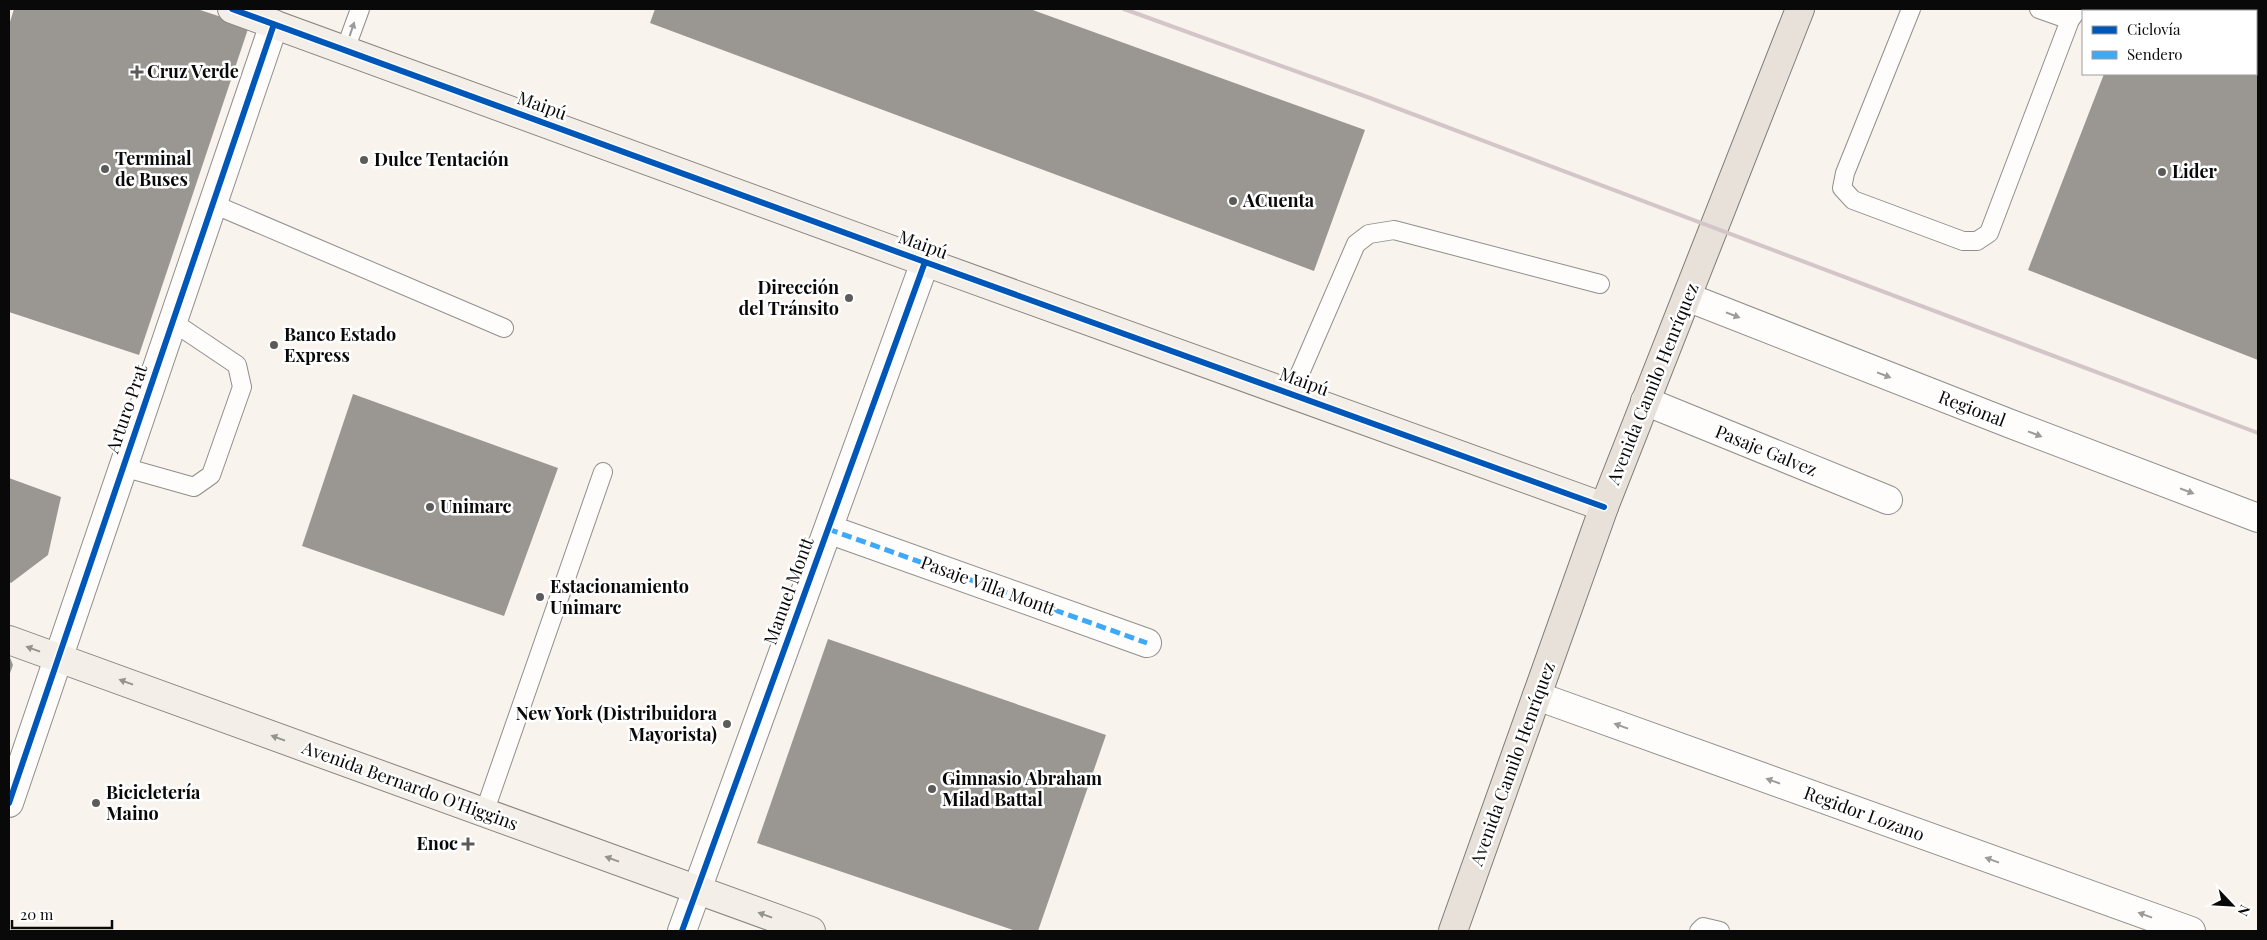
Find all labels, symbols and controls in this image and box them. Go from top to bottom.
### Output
legend [2082,10,2257,75]
text: Ciclovía [2127,19,2181,39]
one-way arrow [349,22,357,37]
text: Sendero [2127,44,2183,64]
place label: Cruz Verde [147,59,239,83]
marker: Cruz Verde [131,66,143,78]
street label: Maipú [514,85,571,125]
place label: Terminal de Buses [115,146,192,191]
place label: Dulce Tentación [374,147,509,171]
marker: Dulce Tentación [358,154,370,166]
place label: Lider [2172,159,2217,183]
marker: Terminal de Buses [99,163,111,175]
marker: Lider [2156,166,2168,178]
place label: ACuenta [1242,188,1315,212]
marker: ACuenta [1227,195,1239,207]
street label: Maipú [895,224,952,264]
place label: Dirección del Tránsito [739,275,839,320]
street label: Avenida Camilo Henríquez [1600,279,1704,489]
marker: Dirección del Tránsito [843,292,855,304]
one-way arrow [1725,312,1740,319]
place label: Banco Estado Express [284,322,396,367]
marker: Banco Estado Express [268,339,280,351]
street label: Arturo Prat [99,361,153,457]
street label: Maipú [1276,361,1333,401]
one-way arrow [1877,371,1891,379]
street label: Regional [1935,384,2009,432]
street label: Pasaje Galvez [1712,419,1821,481]
one-way arrow [2028,430,2043,438]
one-way arrow [2180,488,2194,496]
place label: Unimarc [440,494,512,518]
marker: Unimarc [424,501,436,513]
street label: Manuel Montt [758,533,819,648]
street label: Pasaje Villa Montt [918,550,1060,621]
place label: Estacionamiento Unimarc [550,574,689,619]
marker: Estacionamiento Unimarc [534,591,546,603]
one-way arrow [26,645,41,652]
street label: Avenida Camilo Henríquez [1464,658,1560,870]
one-way arrow [118,678,133,685]
place label: New York (Distribuidora Mayorista) [516,701,718,746]
marker: New York (Distribuidora Mayorista) [721,718,733,730]
one-way arrow [1613,722,1628,729]
one-way arrow [271,734,286,741]
street label: Avenida Bernardo O'Higgins [298,734,522,835]
place label: Gimnasio Abraham Milad Battal [942,766,1103,811]
one-way arrow [1766,777,1781,784]
place label: Bicicletería Maino [106,780,201,825]
street label: Regidor Lozano [1801,780,1928,846]
marker: Gimnasio Abraham Milad Battal [926,783,938,795]
marker: Bicicletería Maino [90,797,102,809]
place label: Enoc [416,831,458,855]
marker: Enoc [462,838,474,850]
one-way arrow [604,855,619,863]
one-way arrow [1984,856,1999,864]
north arrow [2207,880,2257,930]
scale bar [12,898,112,930]
text: N [2233,902,2255,919]
text: 20 m [20,904,54,924]
one-way arrow [757,911,772,918]
one-way arrow [2137,911,2152,919]

